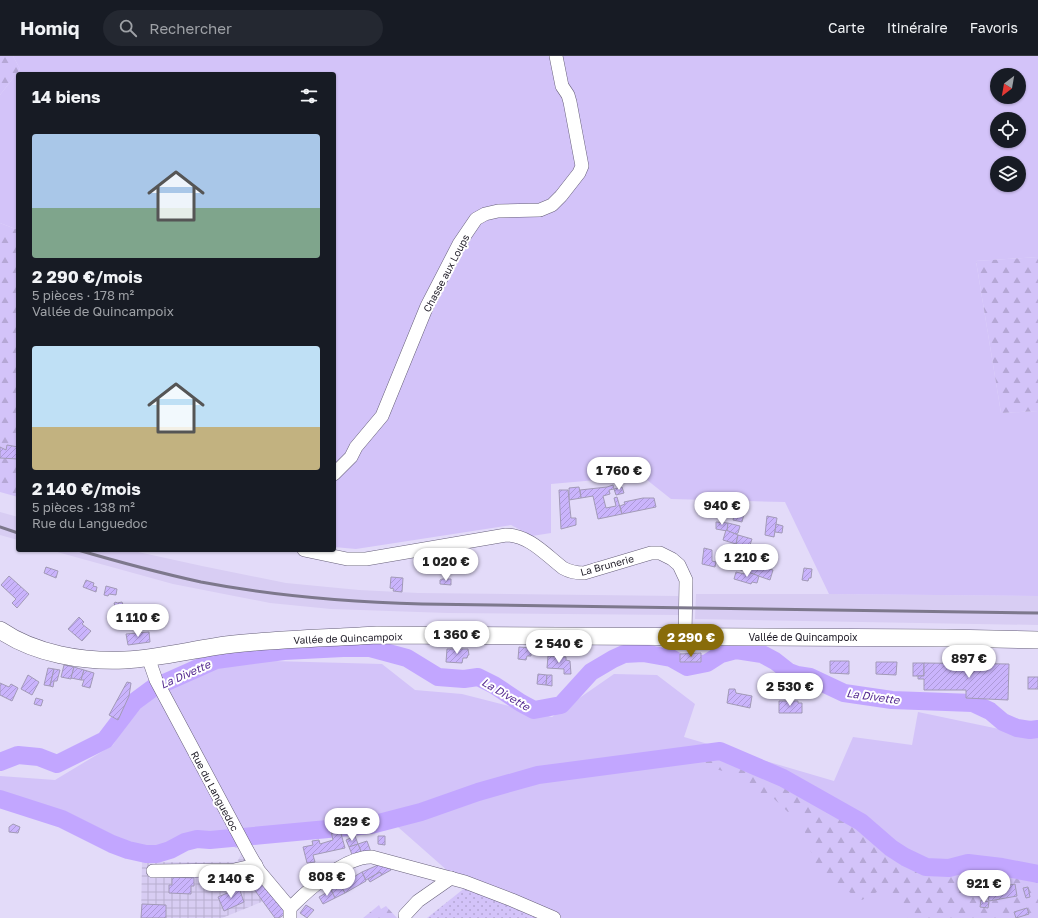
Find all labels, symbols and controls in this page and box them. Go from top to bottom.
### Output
search box [103,10,383,46]
text: Homiq [20,16,79,39]
icon: search [117,17,139,39]
text: Rechercher [149,19,232,37]
text: Carte [828,19,865,36]
text: Itinéraire [887,19,948,36]
text: Favoris [970,19,1018,36]
north arrow [990,68,1026,104]
map controls [990,68,1026,192]
icon: filters [298,85,320,107]
text: 14 biens [32,86,101,107]
button: locate [990,112,1026,148]
button: layers [990,156,1026,192]
icon: home [140,160,212,232]
street label: Chasse aux Loups [420,232,472,314]
text: 2 290 €/mois [32,266,142,287]
text: 5 pièces · 178 m² [32,287,134,303]
text: Vallée de Quincampoix [32,303,174,319]
icon: home [140,372,212,444]
pin: 1 760 € [582,457,656,491]
text: 1 760 € [596,462,642,478]
text: 2 140 €/mois [32,478,141,499]
pin: 940 € [694,492,750,526]
text: 940 € [703,497,741,513]
text: 5 pièces · 138 m² [32,499,135,515]
text: Rue du Languedoc [32,515,148,531]
pin: 1 210 € [710,544,784,578]
pin: 1 020 € [409,548,483,582]
text: 1 210 € [724,549,770,565]
street label: La Brunerie [579,552,635,578]
text: 1 020 € [422,553,470,569]
pin: 1 110 € [101,604,175,638]
text: 1 110 € [116,609,160,625]
pin: 1 360 € [420,621,494,655]
pin: 2 290 € [654,624,728,658]
text: 1 360 € [434,626,481,642]
text: 2 290 € [667,629,715,645]
street label: Vallée de Quincampoix [293,630,403,646]
pin: 2 540 € [522,630,596,664]
street label: Vallée de Quincampoix [748,631,858,643]
text: 2 540 € [535,635,583,651]
pin: 897 € [941,645,997,679]
text: 897 € [951,650,987,666]
water label: La Divette [158,657,214,691]
pin: 2 530 € [753,673,827,707]
water label: La Divette [480,675,534,714]
text: 2 530 € [766,678,814,694]
water label: La Divette [846,686,902,706]
street label: Rue du Languedoc [189,749,241,834]
pin: 829 € [324,808,380,842]
text: 829 € [334,813,370,829]
pin: 808 € [299,863,355,897]
pin: 2 140 € [194,865,268,899]
text: 808 € [308,868,346,884]
text: 2 140 € [208,870,254,886]
pin: 921 € [956,870,1012,904]
text: 921 € [966,875,1002,891]

